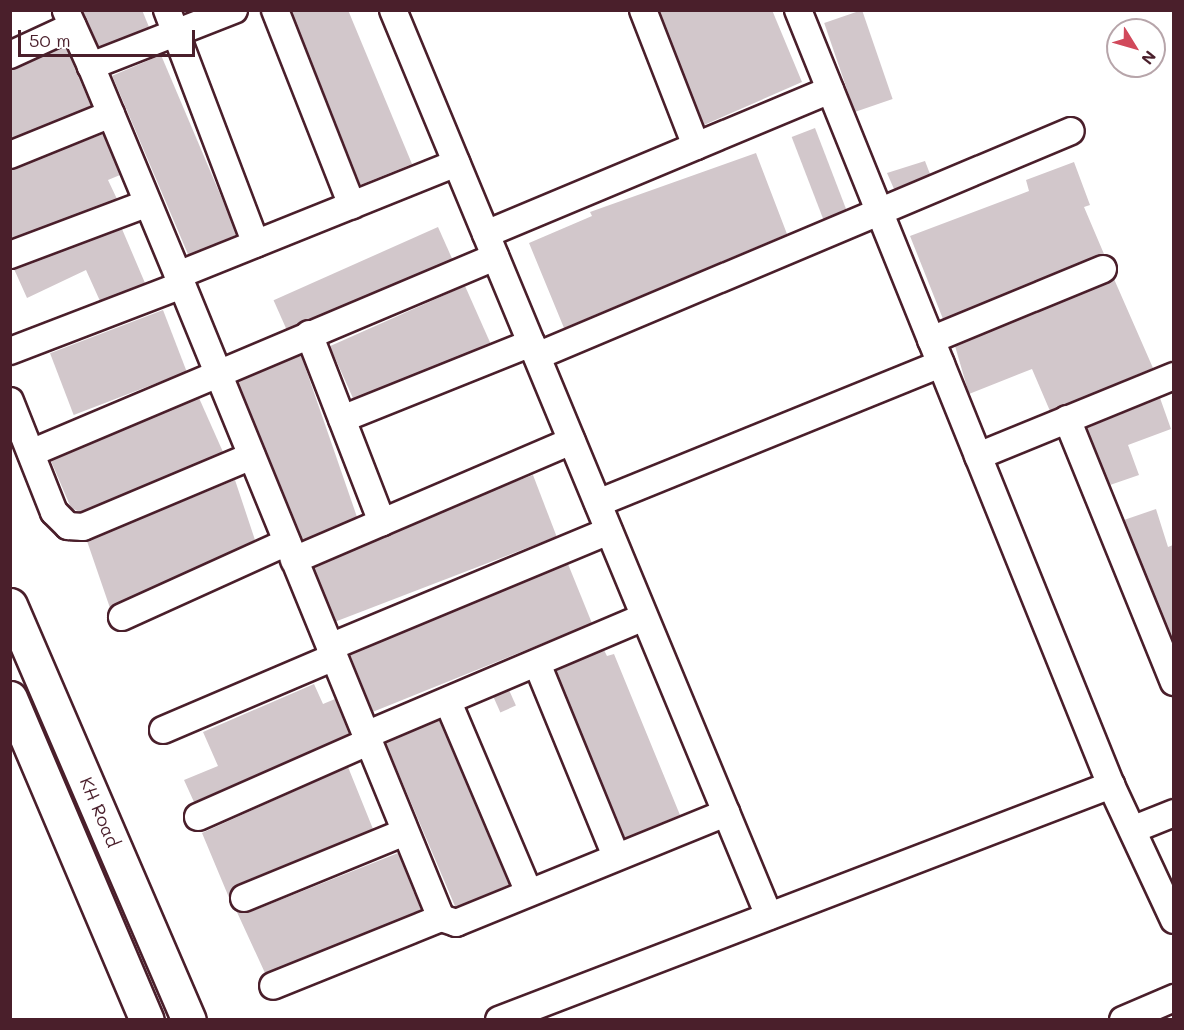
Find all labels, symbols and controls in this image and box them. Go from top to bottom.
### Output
scale bar [21,18,198,56]
north arrow [1106,18,1166,78]
text: 50 m [29,28,71,52]
text: N [1137,47,1161,69]
street label: KH Road [76,774,124,850]

